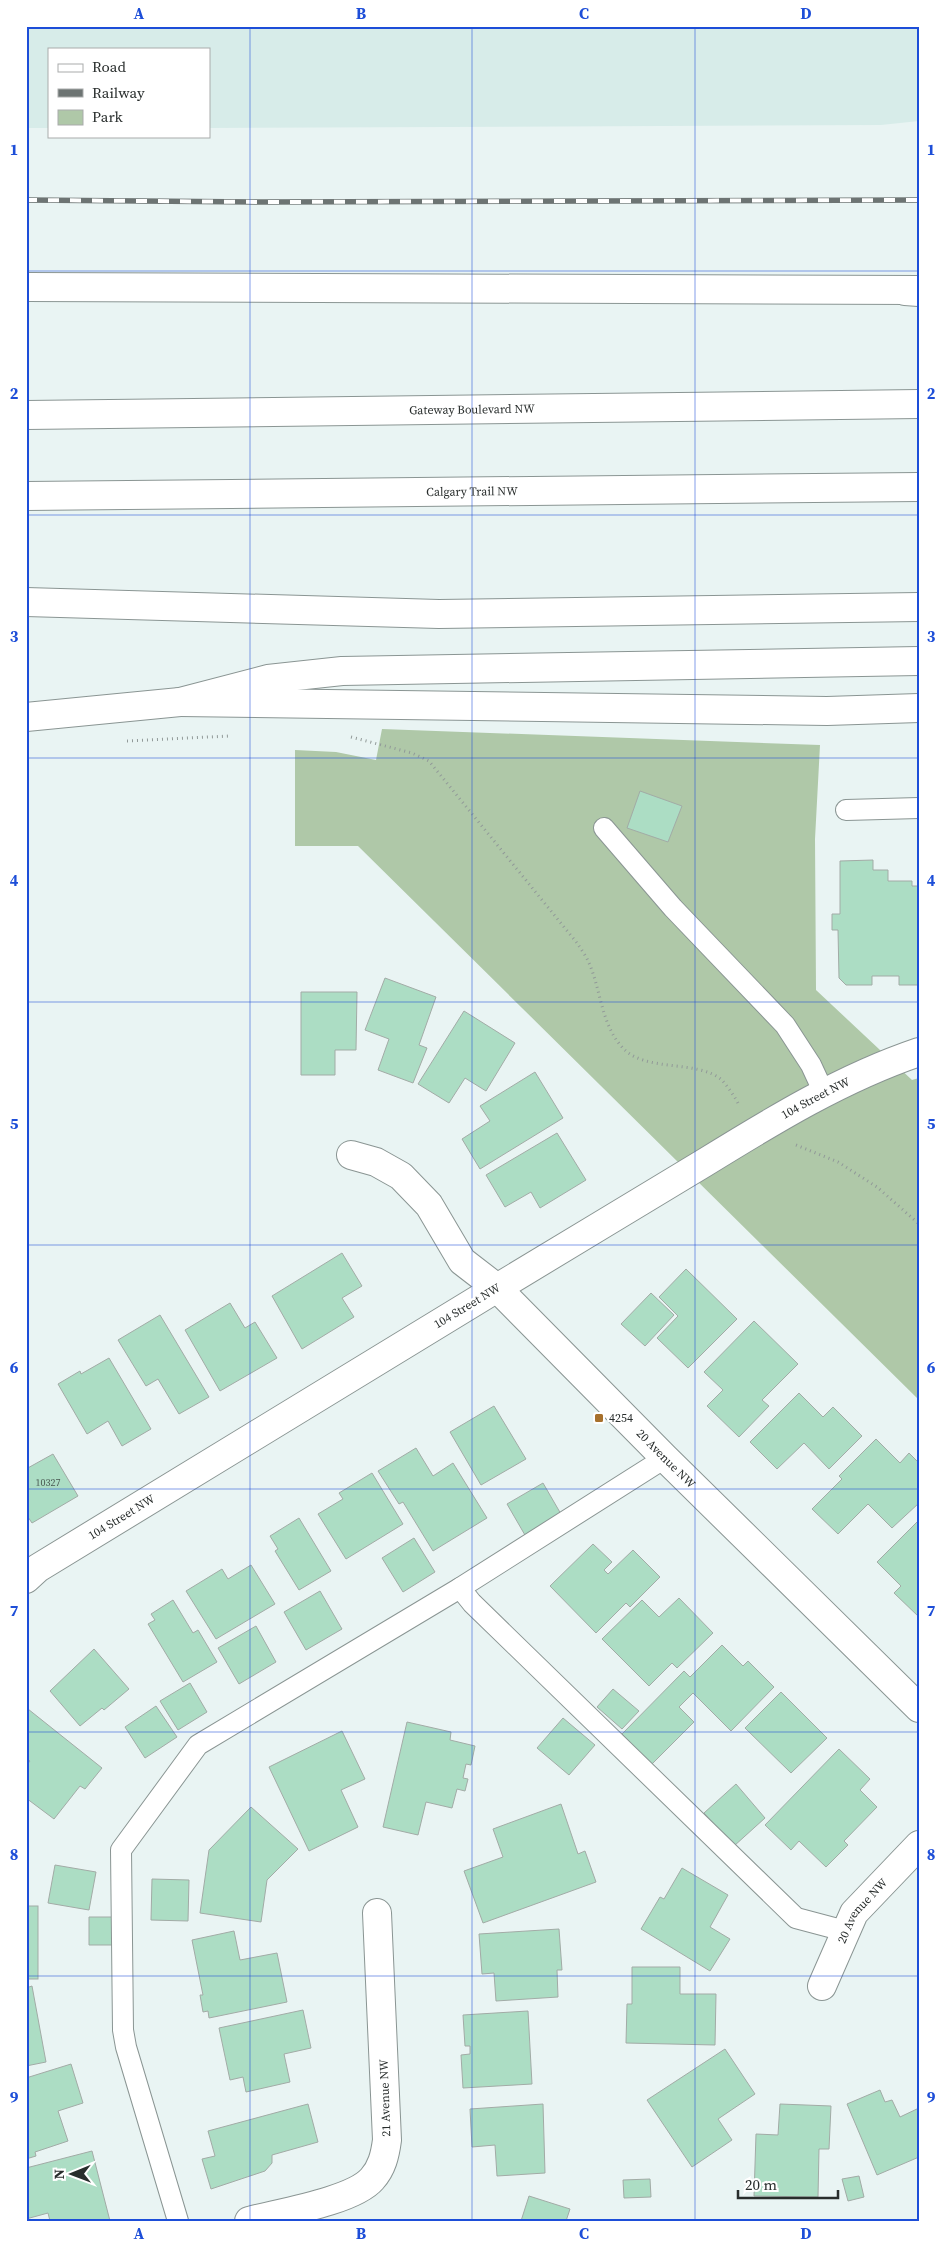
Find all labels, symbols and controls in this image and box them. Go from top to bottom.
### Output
text: A [134,2,145,24]
text: B [356,2,367,24]
text: C [579,2,589,24]
text: D [800,2,812,24]
legend [48,48,210,138]
text: Road [92,56,126,77]
text: Railway [92,82,145,103]
text: Park [92,106,124,127]
text: 1 [10,138,18,160]
text: 1 [927,138,935,160]
text: 2 [10,382,19,404]
text: 2 [927,382,936,404]
street label: Gateway Boulevard NW [409,401,535,418]
street label: Calgary Trail NW [426,483,518,500]
text: 3 [10,625,19,647]
text: 3 [927,625,936,647]
text: 4 [10,869,19,891]
text: 4 [927,869,936,891]
street label: 104 Street NW [778,1073,853,1123]
text: 5 [10,1112,19,1134]
text: 5 [927,1112,936,1134]
street label: 104 Street NW [431,1280,504,1332]
text: 6 [10,1356,19,1378]
text: 6 [927,1356,936,1378]
place label: 4254 [609,1410,633,1426]
marker: 4254 [593,1412,605,1424]
street label: 20 Avenue NW [633,1426,699,1492]
house number: 10327 [36,1476,61,1489]
street label: 104 Street NW [85,1490,158,1543]
text: 7 [10,1599,19,1621]
text: 7 [927,1599,936,1621]
text: 8 [10,1843,18,1865]
text: 8 [927,1843,935,1865]
street label: 20 Avenue NW [834,1875,891,1946]
street label: 21 Avenue NW [376,2059,394,2137]
text: 9 [10,2086,19,2108]
text: 9 [927,2086,936,2108]
north arrow [48,2150,98,2200]
scale bar [738,2167,838,2199]
text: N [49,2169,69,2180]
text: 20 m [745,2174,777,2195]
text: A [134,2222,145,2244]
text: B [356,2222,367,2244]
text: C [579,2222,589,2244]
text: D [800,2222,812,2244]

